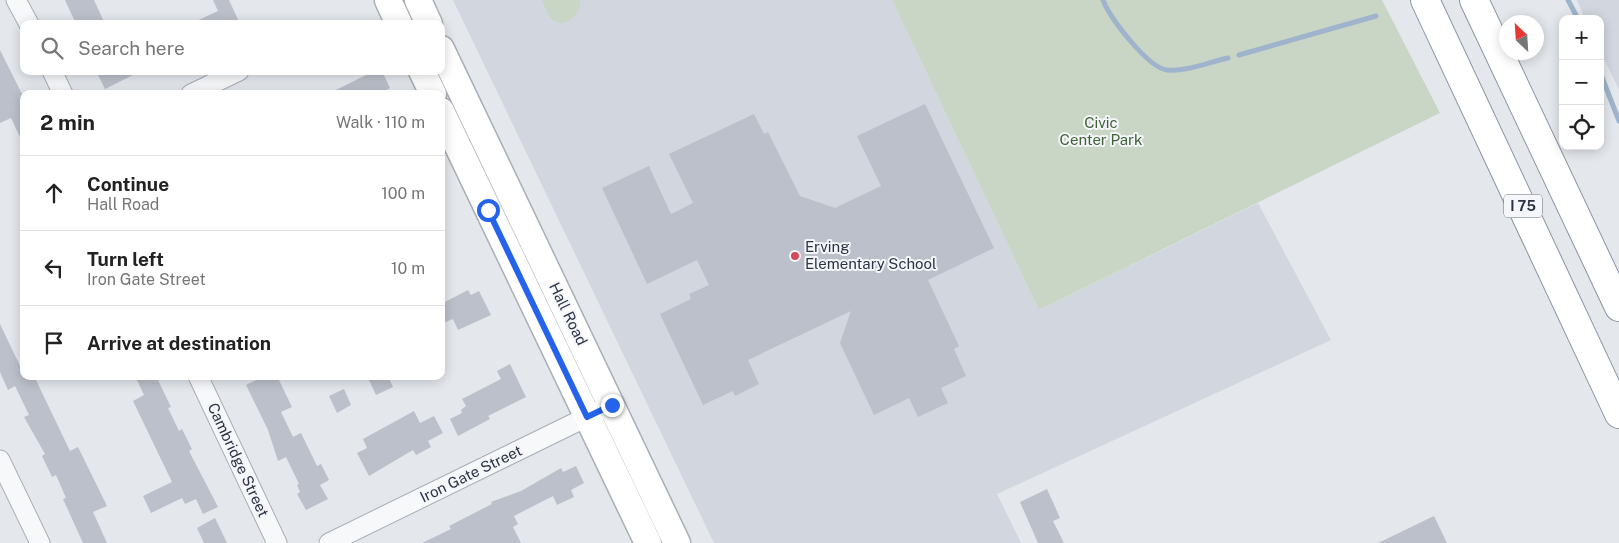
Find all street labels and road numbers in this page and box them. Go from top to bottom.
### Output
road number: I 75 [1504,195,1542,218]
street label: Hall Road [546,280,591,348]
street label: Cambridge Street [205,400,272,520]
street label: Iron Gate Street [417,441,525,506]

